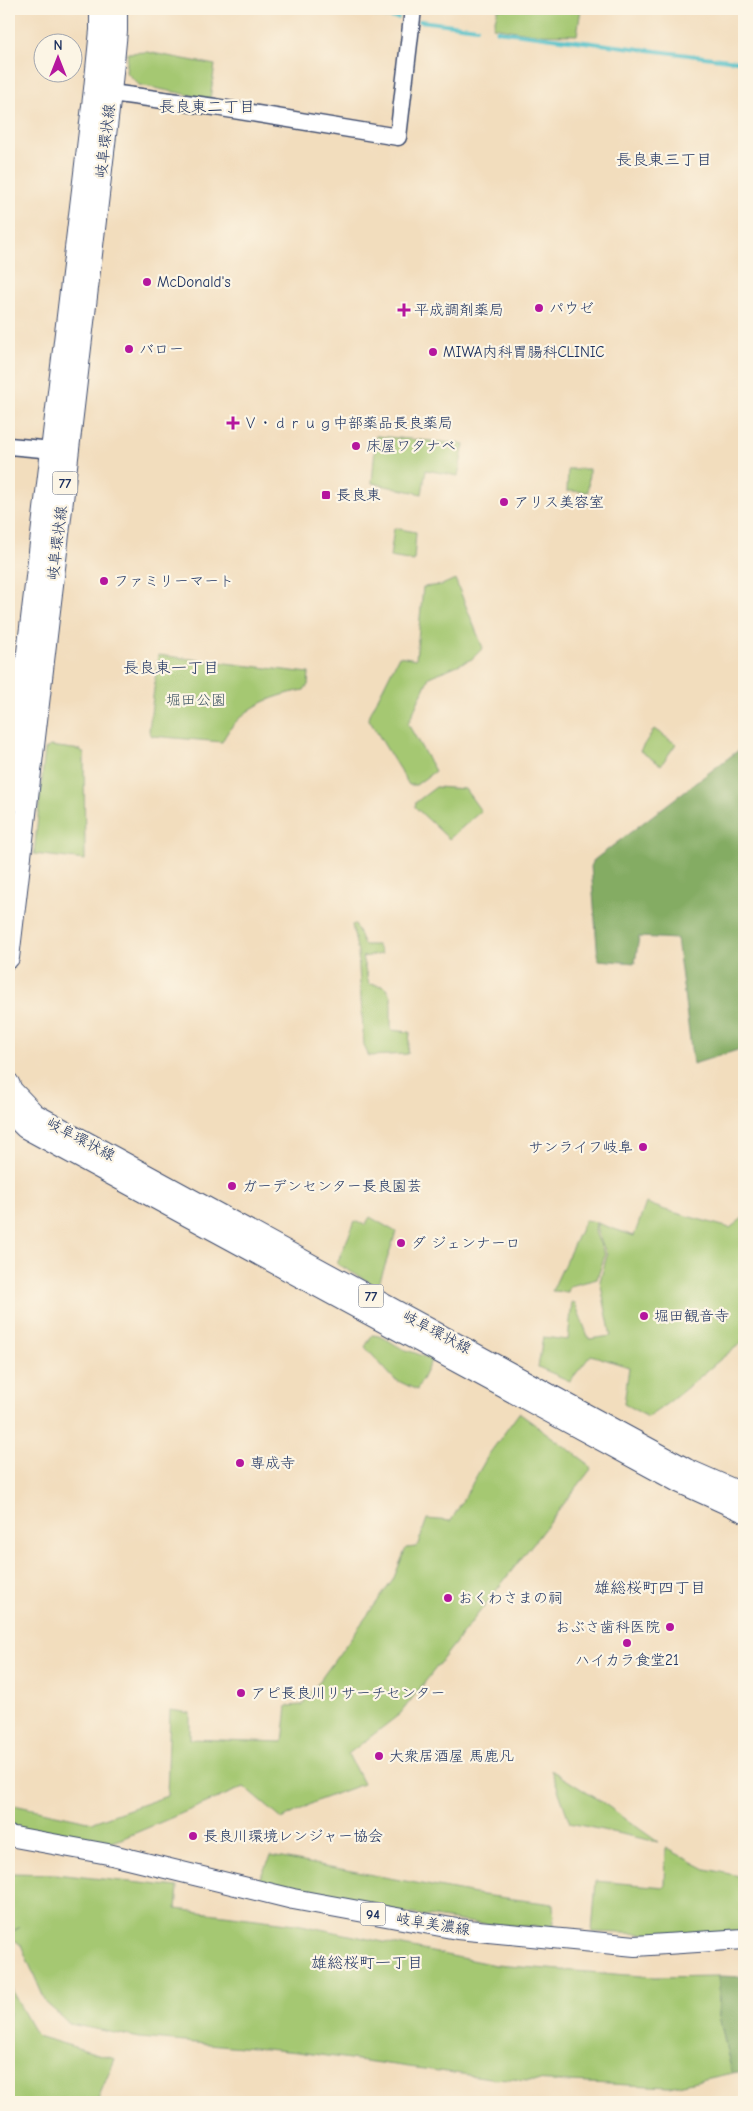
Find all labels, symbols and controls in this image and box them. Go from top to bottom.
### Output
north arrow [32,32,82,82]
text: N [53,37,63,54]
district label: 長良東二丁目 [159,98,255,116]
street label: 岐阜環状線 [91,103,119,179]
district label: 長良東三丁目 [616,151,712,169]
place label: McDonald's [157,273,231,291]
marker: McDonald's [141,276,153,288]
place label: パウゼ [549,299,594,317]
place label: 平成調剤薬局 [414,301,504,319]
marker: パウゼ [533,302,545,314]
marker: 平成調剤薬局 [398,304,410,316]
place label: バロー [139,340,184,358]
marker: バロー [123,343,135,355]
place label: MIWA内科胃腸科CLINIC [443,343,605,361]
marker: MIWA内科胃腸科CLINIC [427,346,439,358]
place label: Ｖ・ｄｒｕｇ中部薬品長良薬局 [243,414,453,432]
marker: Ｖ・ｄｒｕｇ中部薬品長良薬局 [227,417,239,429]
place label: 床屋ワタナベ [366,437,456,455]
marker: 床屋ワタナベ [350,440,362,452]
road number: 77 [52,472,78,494]
place label: 長良東 [336,486,381,504]
marker: 長良東 [320,489,332,501]
place label: アリス美容室 [514,493,604,511]
marker: アリス美容室 [498,496,510,508]
street label: 岐阜環状線 [43,505,71,581]
place label: ファミリーマート [114,572,234,590]
marker: ファミリーマート [98,575,110,587]
district label: 長良東一丁目 [123,659,219,677]
park label: 堀田公園 [166,691,226,709]
street label: 岐阜環状線 [44,1113,118,1165]
place label: サンライフ岐阜 [529,1138,633,1156]
marker: サンライフ岐阜 [637,1141,649,1153]
place label: ガーデンセンター長良園芸 [242,1177,422,1195]
marker: ガーデンセンター長良園芸 [226,1180,238,1192]
place label: ダ ジェンナーロ [411,1234,520,1252]
marker: ダ ジェンナーロ [395,1237,407,1249]
road number: 77 [358,1284,384,1308]
street label: 岐阜環状線 [400,1306,474,1358]
place label: 堀田観音寺 [654,1307,729,1325]
marker: 堀田観音寺 [638,1310,650,1322]
place label: 専成寺 [250,1454,295,1472]
marker: 専成寺 [234,1457,246,1469]
district label: 雄総桜町四丁目 [594,1579,706,1597]
place label: おくわさまの祠 [458,1589,563,1607]
marker: おくわさまの祠 [442,1592,454,1604]
place label: おぶさ歯科医院 [555,1618,660,1636]
marker: おぶさ歯科医院 [664,1621,676,1633]
marker: ハイカラ食堂21 [621,1637,633,1649]
place label: ハイカラ食堂21 [575,1651,679,1669]
place label: アピ長良川リサーチセンター [251,1684,445,1702]
marker: アピ長良川リサーチセンター [235,1687,247,1699]
place label: 大衆居酒屋 馬鹿凡 [389,1747,514,1765]
marker: 大衆居酒屋 馬鹿凡 [373,1750,385,1762]
place label: 長良川環境レンジャー協会 [203,1827,383,1845]
marker: 長良川環境レンジャー協会 [187,1830,199,1842]
road number: 94 [360,1902,386,1926]
street label: 岐阜美濃線 [395,1909,471,1939]
district label: 雄総桜町一丁目 [311,1954,423,1972]

